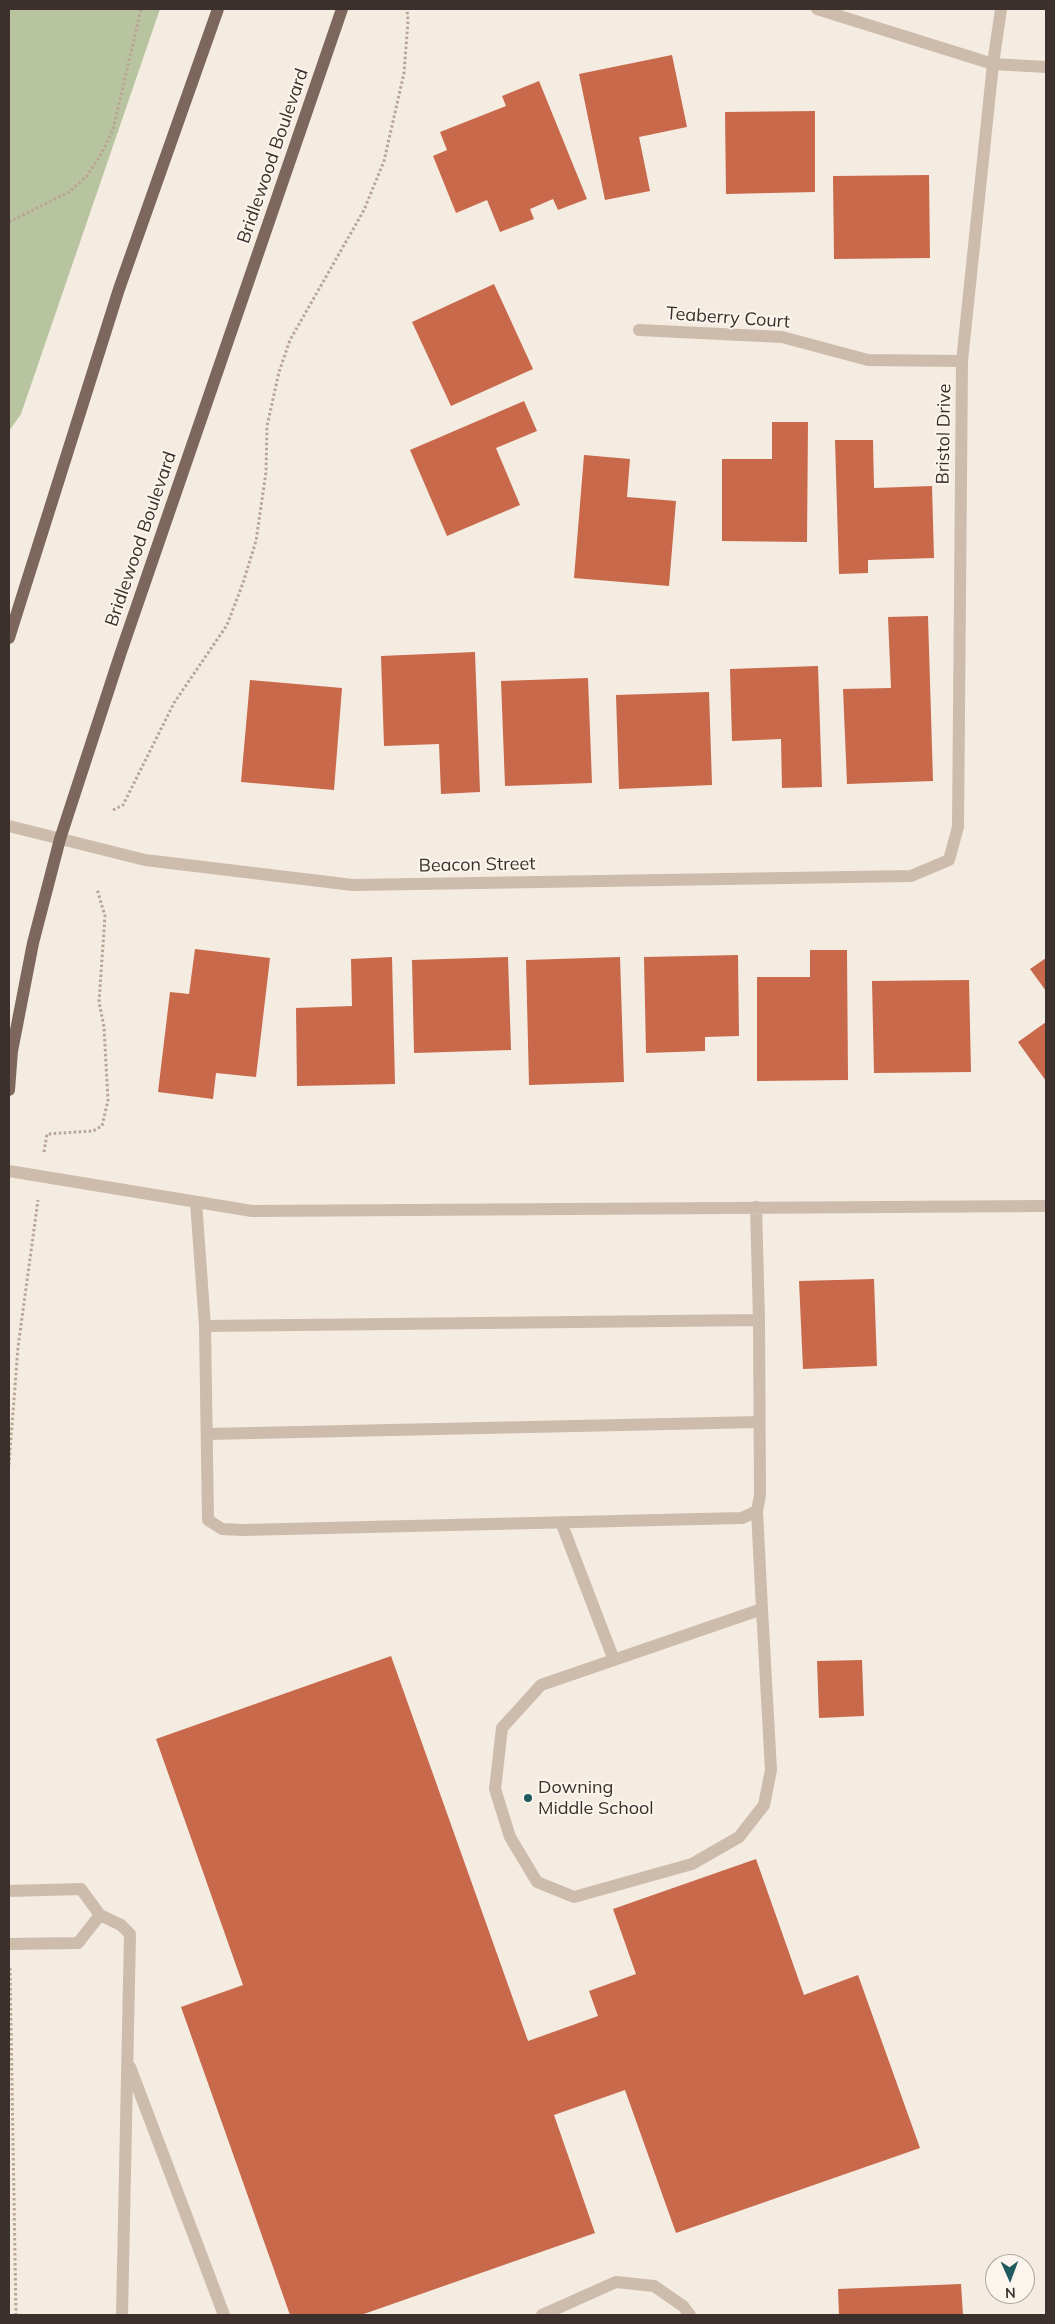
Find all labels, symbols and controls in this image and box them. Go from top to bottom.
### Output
street label: Bridlewood Boulevard [233,66,313,246]
street label: Teaberry Court [665,303,791,333]
street label: Bristol Drive [932,383,956,485]
street label: Bridlewood Boulevard [101,449,181,629]
street label: Beacon Street [418,853,536,877]
place label: Downing Middle School [538,1777,654,1820]
marker: Downing Middle School [522,1792,534,1804]
north arrow [985,2254,1035,2304]
text: N [1005,2284,1016,2302]

